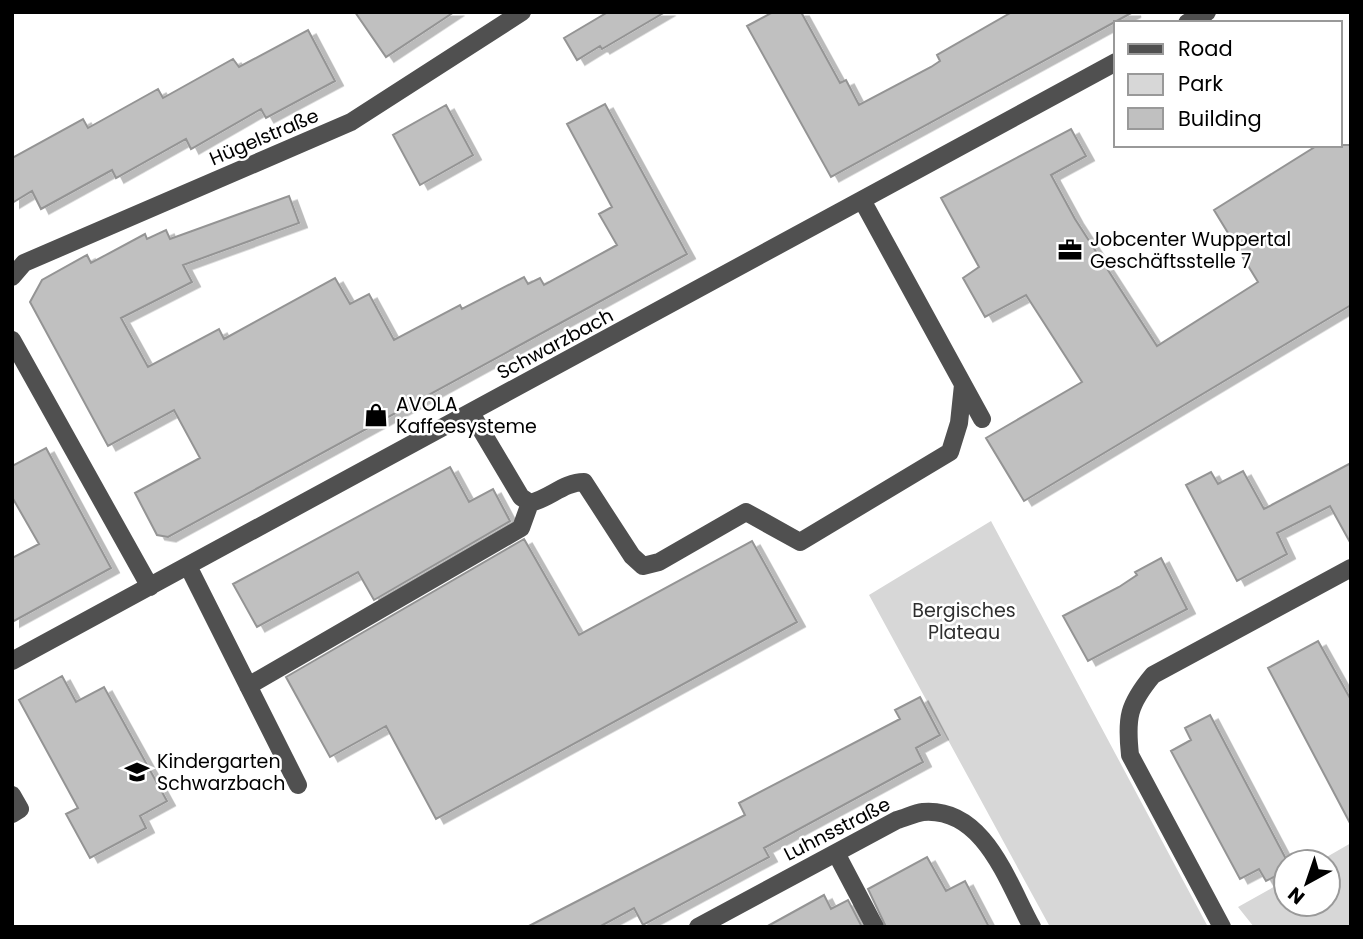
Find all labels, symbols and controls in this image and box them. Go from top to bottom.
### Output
legend [1114,21,1342,147]
text: Road [1178,34,1233,63]
text: Park [1178,69,1223,98]
street label: Hügelstraße [205,102,323,172]
text: Building [1178,104,1262,133]
place label: Jobcenter Wuppertal Geschäftsstelle 7 [1090,226,1291,275]
office icon: Jobcenter Wuppertal Geschäftsstelle 7 [1056,236,1084,264]
street label: Schwarzbach [492,302,618,386]
place label: AVOLA Kaffeesysteme [396,391,537,440]
shop icon: AVOLA Kaffeesysteme [362,401,390,429]
park label: Bergisches Plateau [912,597,1016,646]
place label: Kindergarten Schwarzbach [157,748,285,797]
school or university icon: Kindergarten Schwarzbach [123,758,151,786]
street label: Luhnsstraße [779,791,895,867]
north arrow [1272,848,1342,918]
text: N [1282,881,1311,911]

